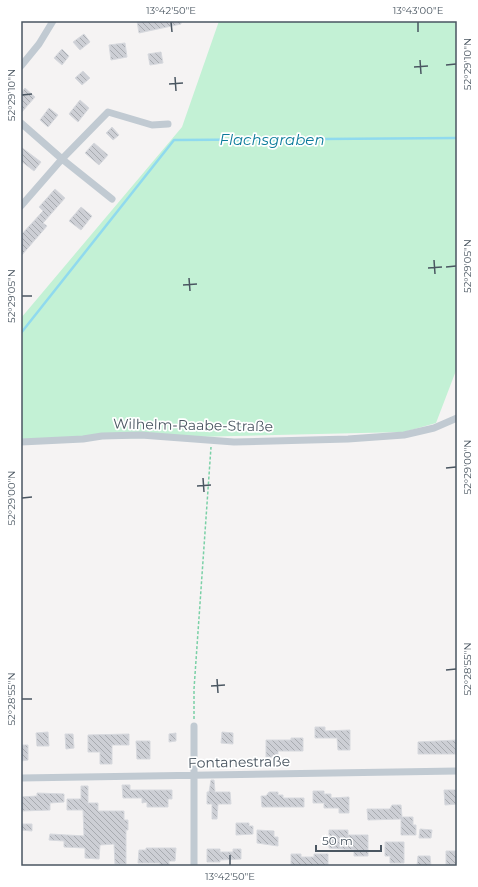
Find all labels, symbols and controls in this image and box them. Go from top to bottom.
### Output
text: 13°42'50"E [146,4,196,17]
text: 13°43'00"E [393,4,444,17]
text: 52°29'10"N [461,38,474,90]
text: 52°29'10"N [5,69,18,121]
water label: Flachsgraben [219,130,325,149]
text: 52°29'05"N [461,239,474,293]
text: 52°29'05"N [5,269,18,323]
street label: Wilhelm-Raabe-Straße [113,415,273,435]
text: 52°29'00"N [461,440,474,494]
text: 52°29'00"N [5,471,18,525]
text: 52°28'55"N [461,642,474,696]
text: 52°28'55"N [5,672,18,726]
street label: Fontanestraße [188,752,290,772]
scale bar [316,827,381,853]
text: 50 m [322,833,353,848]
text: 13°42'50"E [205,870,255,883]

